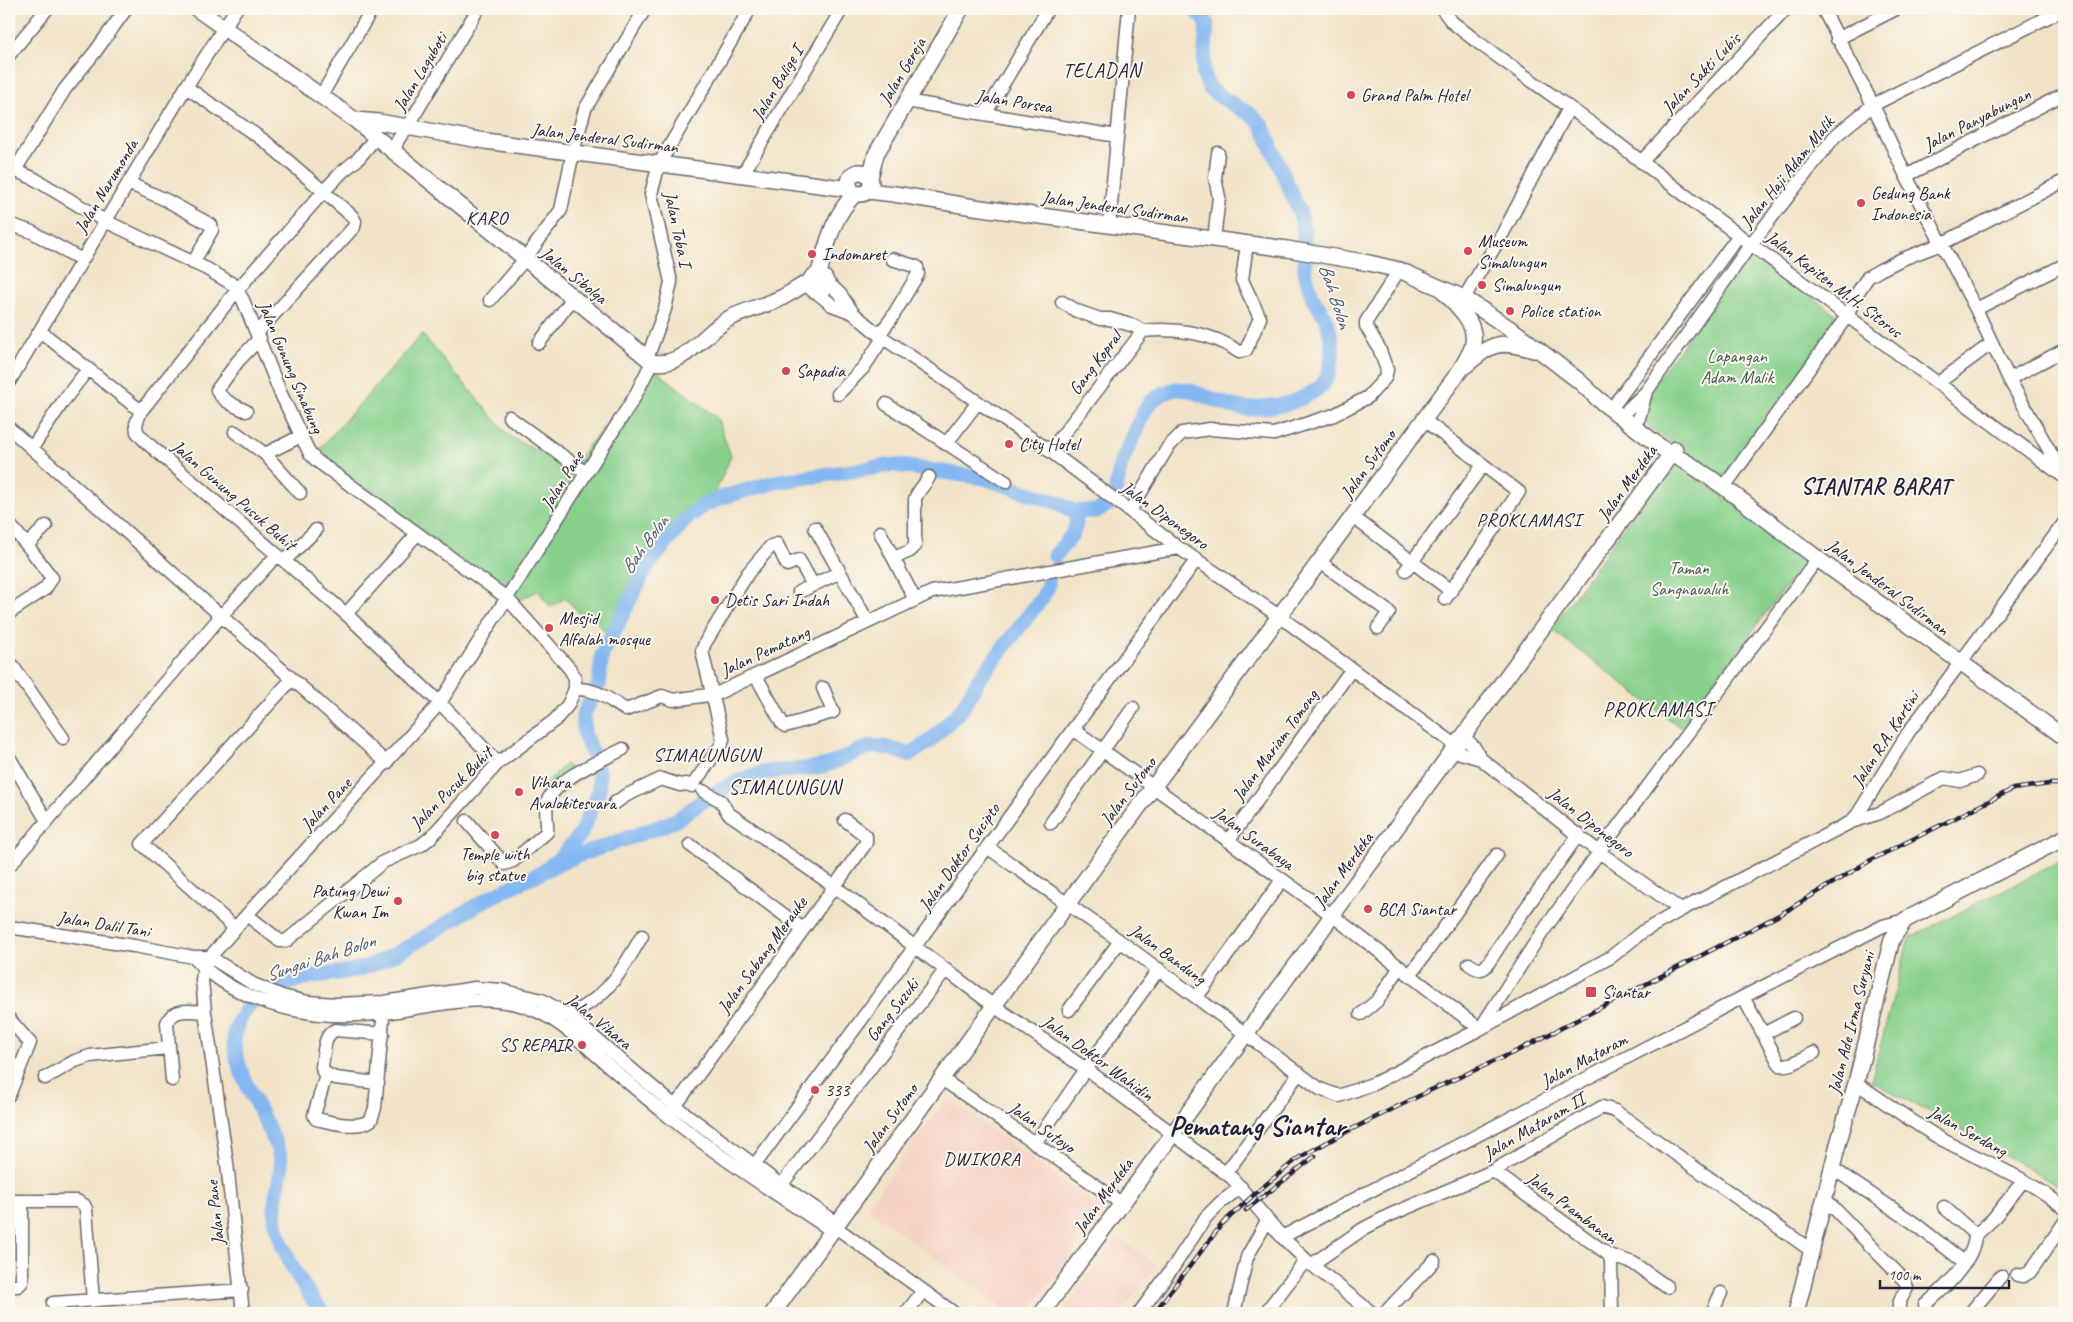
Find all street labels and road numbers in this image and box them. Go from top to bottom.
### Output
street label: Jalan Laguboti [388,27,453,116]
street label: Jalan Sakti Lubis [1656,27,1746,119]
street label: Jalan Gereja [873,32,931,109]
street label: Jalan Balige I [746,39,810,125]
street label: Jalan Panyabungan [1919,82,2035,156]
street label: Jalan Porsea [974,84,1055,118]
street label: Jalan Haji Adam Malik [1735,111,1840,233]
street label: Jalan Jenderal Sudirman [530,118,680,158]
street label: Jalan Narumonda [69,134,143,238]
street label: Jalan Jenderal Sudirman [1040,186,1190,228]
street label: Jalan Toba I [659,188,697,272]
street label: Jalan Kapiten M.H. Sitorus [1761,225,1908,343]
street label: Jalan Sibolga [536,241,613,309]
street label: Jalan Gunung Sinabung [253,297,329,438]
street label: Gang Kopral [1064,325,1128,399]
street label: Jalan Sutomo [1335,424,1401,504]
street label: Jalan Gunung Pusuk Buhit [167,435,303,557]
street label: Jalan Merdeka [1592,440,1663,526]
street label: Jalan Pane [535,446,589,514]
street label: Jalan Diponegoro [1116,475,1214,555]
street label: Jalan Jenderal Sudirman [1822,533,1954,641]
street label: Jalan Pematang [716,620,814,682]
street label: Jalan Mariam Tomong [1226,684,1324,806]
street label: Jalan R.A. Kartini [1846,685,1925,791]
street label: Jalan Pusuk Buhit [404,740,499,835]
street label: Jalan Sutomo [1095,751,1162,830]
street label: Jalan Pane [295,772,357,836]
street label: Jalan Diponegoro [1543,781,1639,863]
street label: Jalan Doktor Sucipto [913,797,1005,916]
street label: Jalan Surabaya [1209,801,1300,876]
street label: Jalan Merdeka [1308,827,1379,913]
street label: Jalan Sabang Merauke [712,892,812,1018]
street label: Jalan Dalil Tani [56,906,154,943]
street label: Jalan Bandung [1125,918,1212,990]
street label: Jalan Ade Irma Suryani [1822,947,1880,1097]
street label: Gang Suzuki [861,972,925,1046]
street label: Jalan Vihara [561,987,638,1055]
street label: Jalan Doktor Wahidin [1037,1010,1159,1106]
street label: Jalan Mataram [1536,1028,1632,1092]
street label: Jalan Sutomo [857,1078,923,1158]
street label: Jalan Mataram II [1478,1086,1592,1165]
street label: Jalan Sutoyo [1004,1096,1081,1159]
street label: Jalan Serdang [1924,1100,2013,1162]
street label: Jalan Merdeka [1068,1153,1139,1239]
street label: Jalan Prambanan [1522,1166,1622,1250]
street label: Jalan Pane [201,1178,229,1247]

